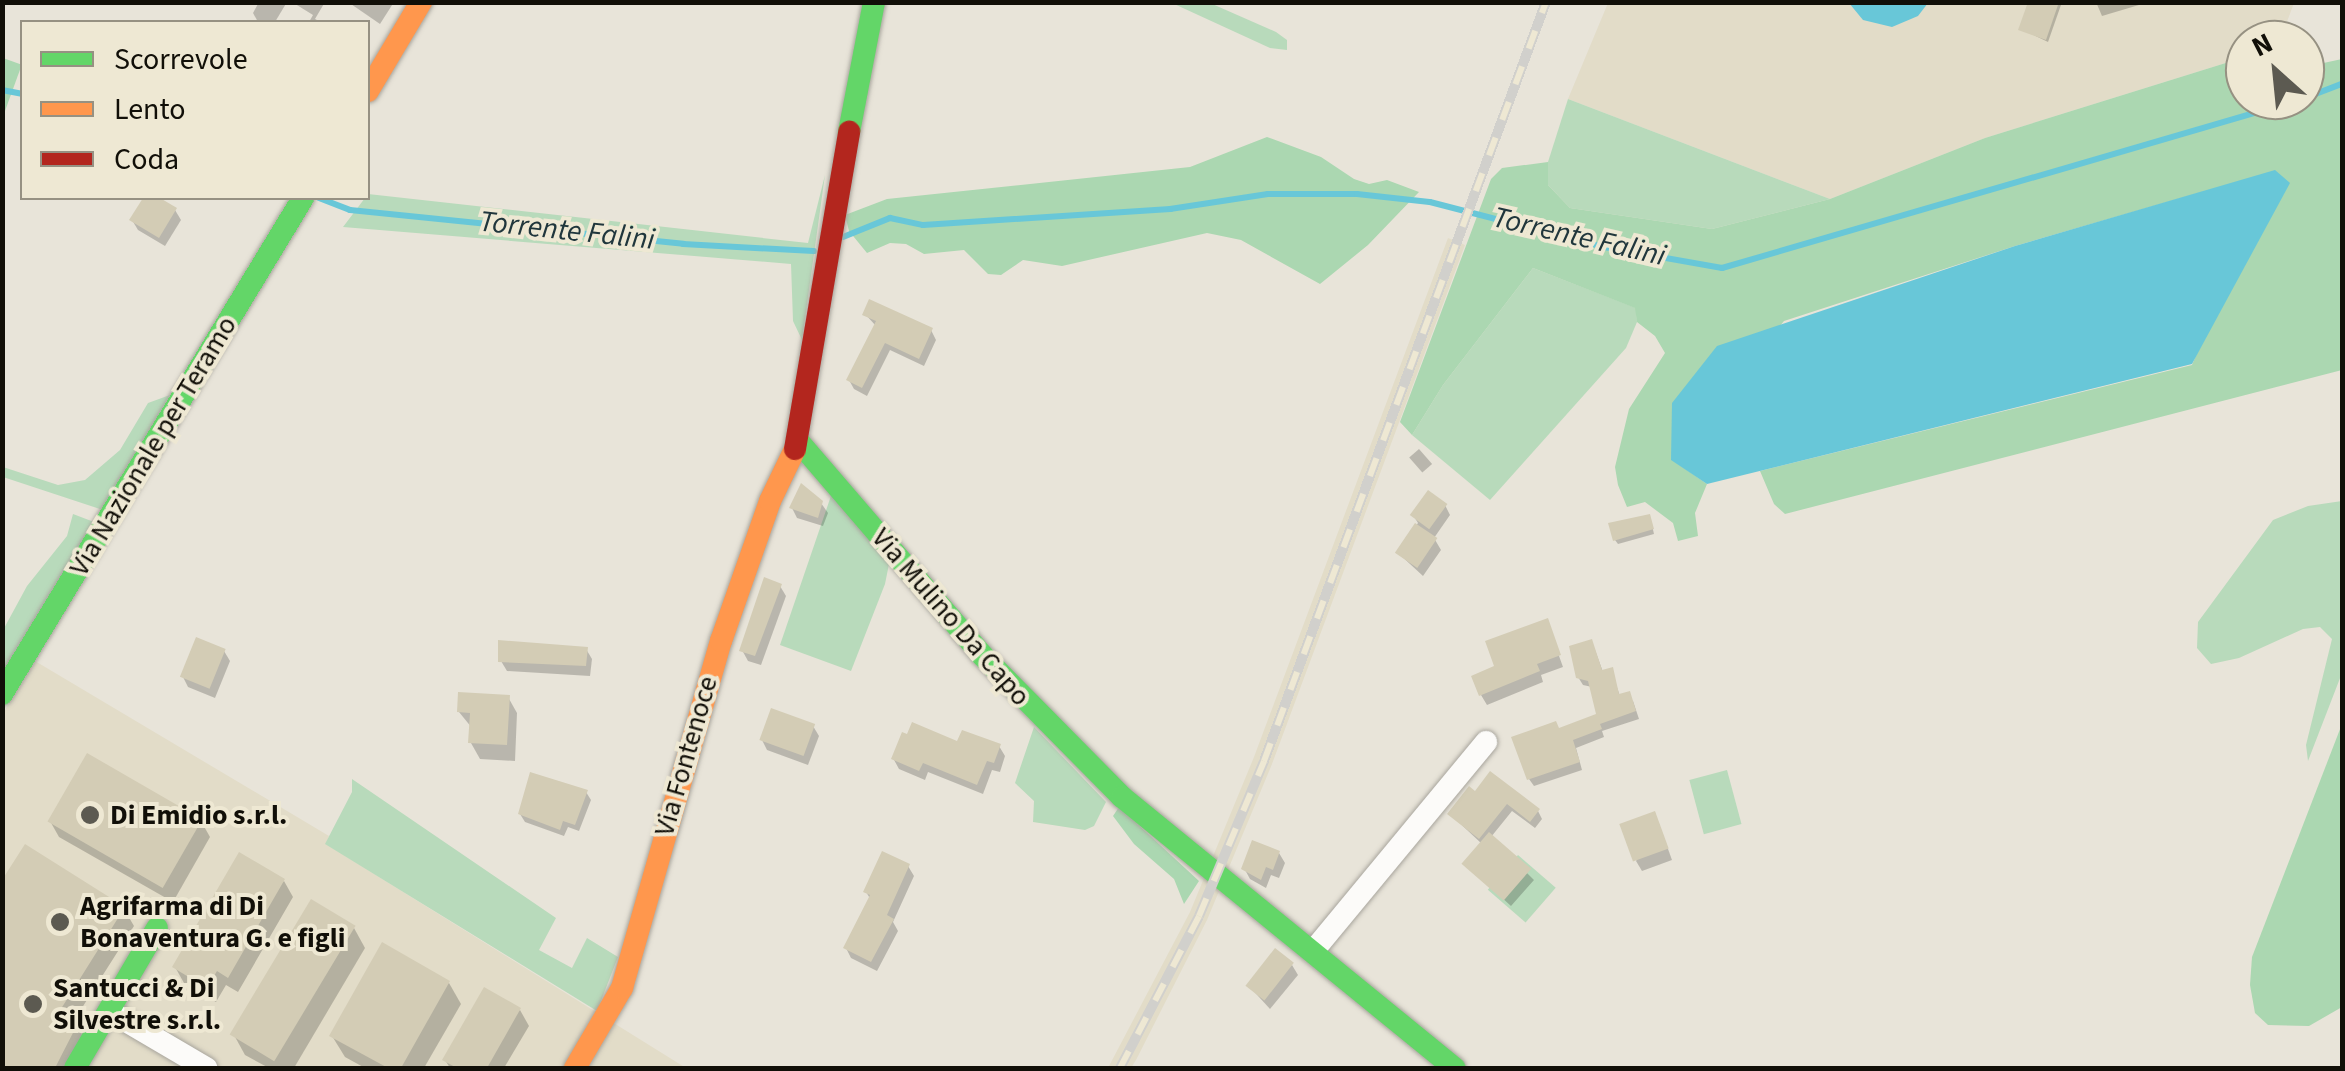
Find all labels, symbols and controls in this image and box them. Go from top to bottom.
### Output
legend [20,20,370,200]
north arrow [2225,20,2325,120]
text: N [2245,23,2280,67]
text: Scorrevole [114,38,248,81]
text: Lento [114,88,186,131]
text: Coda [114,138,179,181]
water label: Torrente Falini [1489,200,1669,274]
water label: Torrente Falini [478,204,656,258]
street label: Via Nazionale per Teramo [62,310,244,582]
street label: Via Mulino Da Capo [865,521,1037,713]
street label: Via Fontenoce [647,672,725,840]
place label: Di Emidio s.r.l. [110,798,287,832]
marker: Di Emidio s.r.l. [79,804,101,826]
place label: Agrifarma di Di Bonaventura G. e figli [80,889,345,955]
marker: Agrifarma di Di Bonaventura G. e figli [49,911,71,933]
place label: Santucci & Di Silvestre s.r.l. [53,971,221,1037]
marker: Santucci & Di Silvestre s.r.l. [22,993,44,1015]

